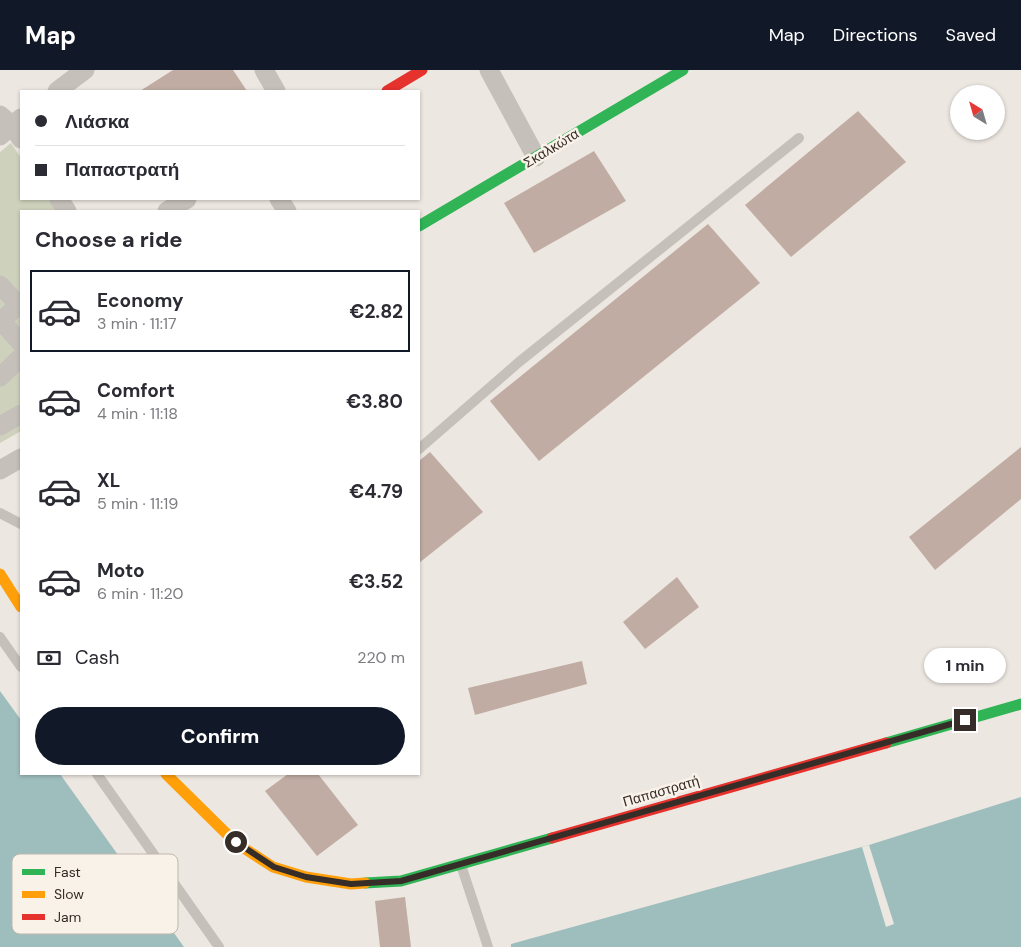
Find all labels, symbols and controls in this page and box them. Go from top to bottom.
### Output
text: Map [25,20,76,51]
text: Map [769,23,805,47]
text: Directions [833,23,918,47]
text: Saved [946,23,996,47]
north arrow [950,85,1005,140]
map controls [950,85,1005,140]
text: Λιάσκα [65,109,129,134]
street label: Σκαλκώτα [520,124,582,172]
text: Παπαστρατή [65,157,179,182]
text: Choose a ride [35,225,183,254]
text: Economy [97,288,184,313]
icon: car [37,289,82,334]
text: €2.82 [349,299,403,324]
text: 3 min · 11:17 [97,313,176,334]
text: Comfort [97,378,175,403]
icon: car [37,379,82,424]
text: €3.80 [346,389,403,414]
text: 4 min · 11:18 [97,403,178,424]
text: XL [97,468,120,493]
icon: car [37,469,82,514]
text: €4.79 [349,479,403,504]
text: 5 min · 11:19 [97,493,178,514]
text: Moto [97,558,145,583]
icon: car [37,559,82,604]
text: €3.52 [349,569,403,594]
text: 6 min · 11:20 [97,583,183,604]
icon: cash [35,644,63,672]
text: Cash [75,645,119,670]
text: 220 m [357,647,405,668]
callout: 1 min [924,648,1006,682]
text: 1 min [946,655,984,676]
button: Confirm [35,707,405,765]
route end [954,709,976,731]
street label: Παπαστρατή [621,771,701,811]
route start [225,831,247,853]
legend [12,854,178,934]
text: Fast [54,863,81,881]
text: Slow [54,885,84,903]
text: Jam [54,908,81,926]

